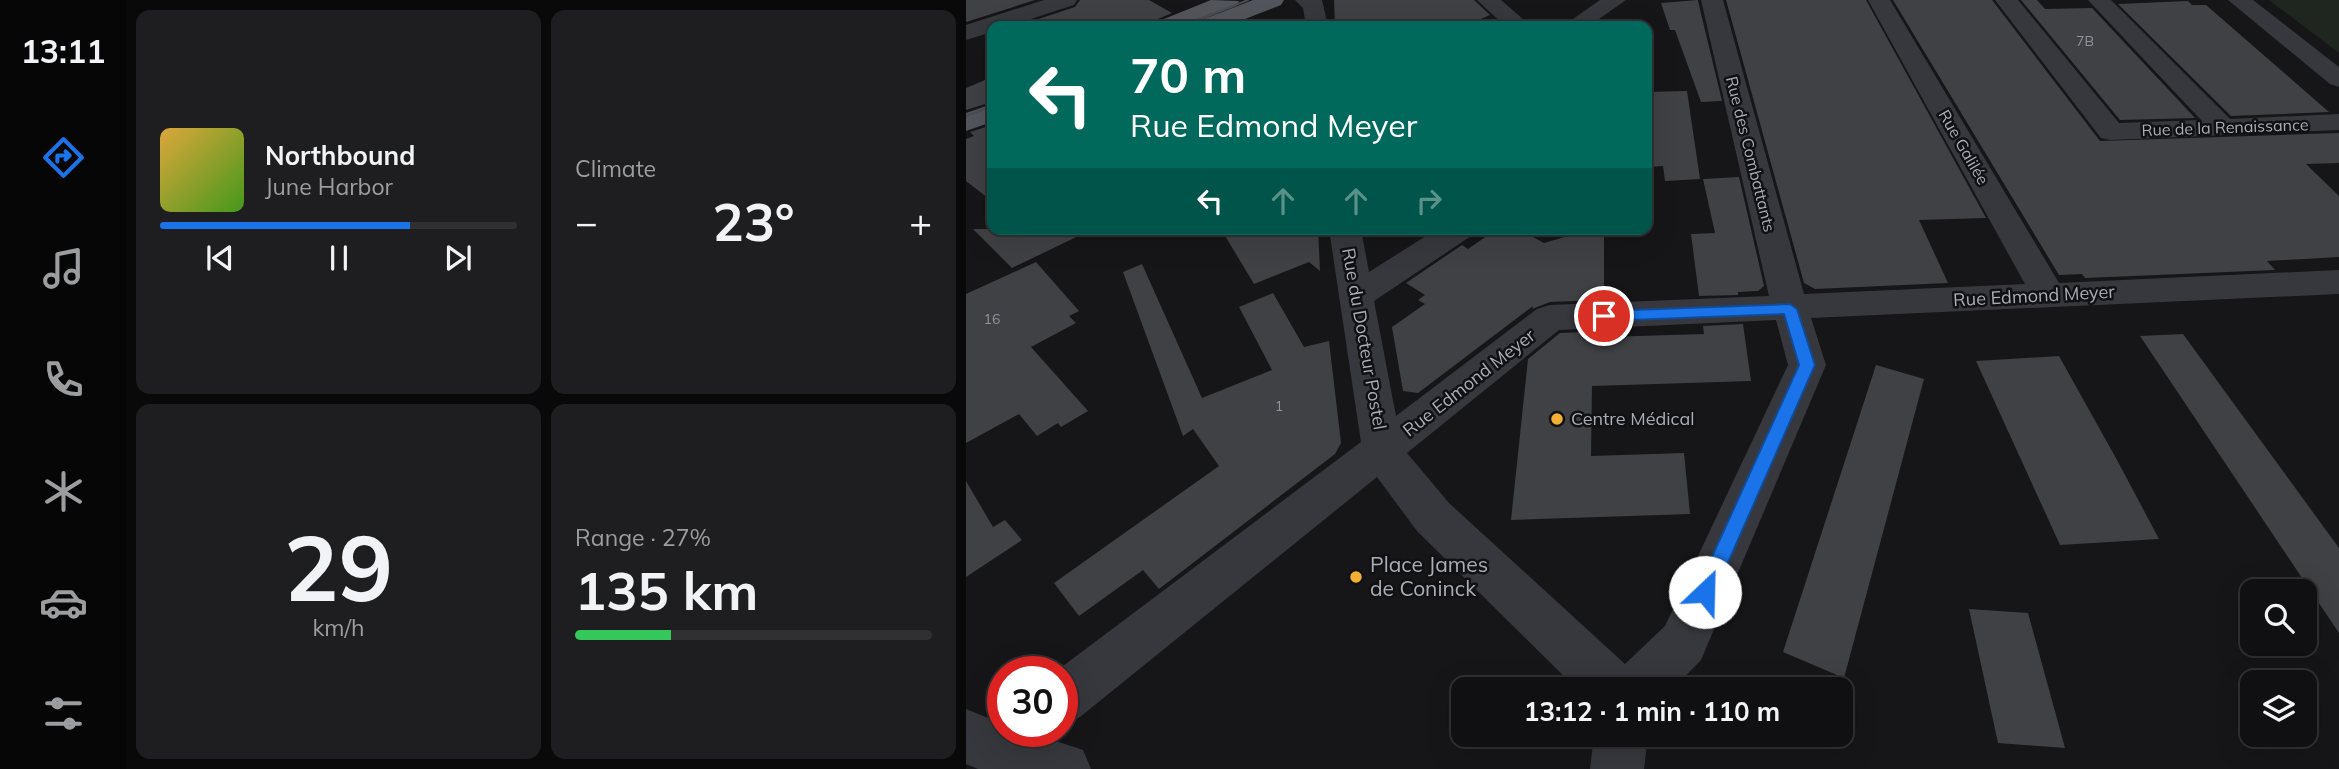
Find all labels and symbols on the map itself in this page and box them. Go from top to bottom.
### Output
house number: 7B [2076,32,2094,50]
street label: Rue des Combattants [1722,74,1780,234]
street label: Rue Galilée [1935,106,1993,188]
street label: Rue de la Renaissance [2141,114,2309,140]
street label: Rue du Docteur Postel [1337,246,1392,432]
street label: Rue Edmond Meyer [1953,280,2116,311]
pin [1574,286,1634,346]
house number: 16 [984,310,1000,328]
street label: Rue Edmond Meyer [1398,324,1540,441]
house number: 1 [1275,397,1283,415]
place label: Centre Médical [1571,407,1694,430]
marker: Centre Médical [1549,411,1565,427]
place label: Place James de Coninck [1370,551,1488,601]
position arrow [1668,555,1742,629]
marker: Place James de Coninck [1348,569,1364,585]
speed limit sign: 30 [987,656,1078,747]

